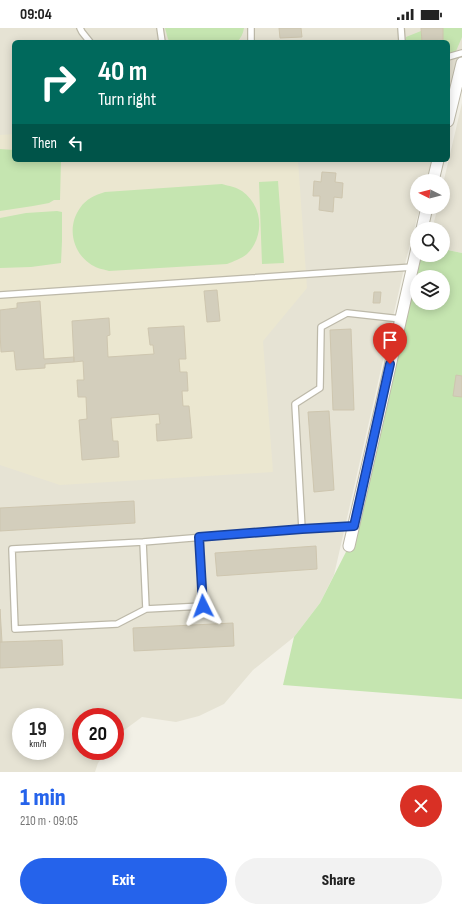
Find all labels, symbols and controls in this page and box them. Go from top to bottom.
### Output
text: 09:04 [20,5,52,24]
text: 40 m [98,55,147,88]
icon: right [32,56,84,108]
text: Turn right [98,89,156,110]
icon: left [65,132,87,154]
text: Then [32,134,57,153]
north arrow [410,174,450,214]
map controls [410,174,450,310]
button: search [410,222,450,262]
button: layers [410,270,450,310]
pin [373,323,407,364]
icon: arrive [379,329,401,351]
position arrow [182,585,224,627]
speed limit sign: 20 [72,708,124,760]
text: 19 [29,717,47,741]
text: km/h [29,738,47,750]
text: 1 min [20,783,66,812]
button: close [400,785,442,827]
text: 210 m · 09:05 [20,813,78,829]
button: Exit [20,858,227,904]
button: Share [235,858,442,904]

